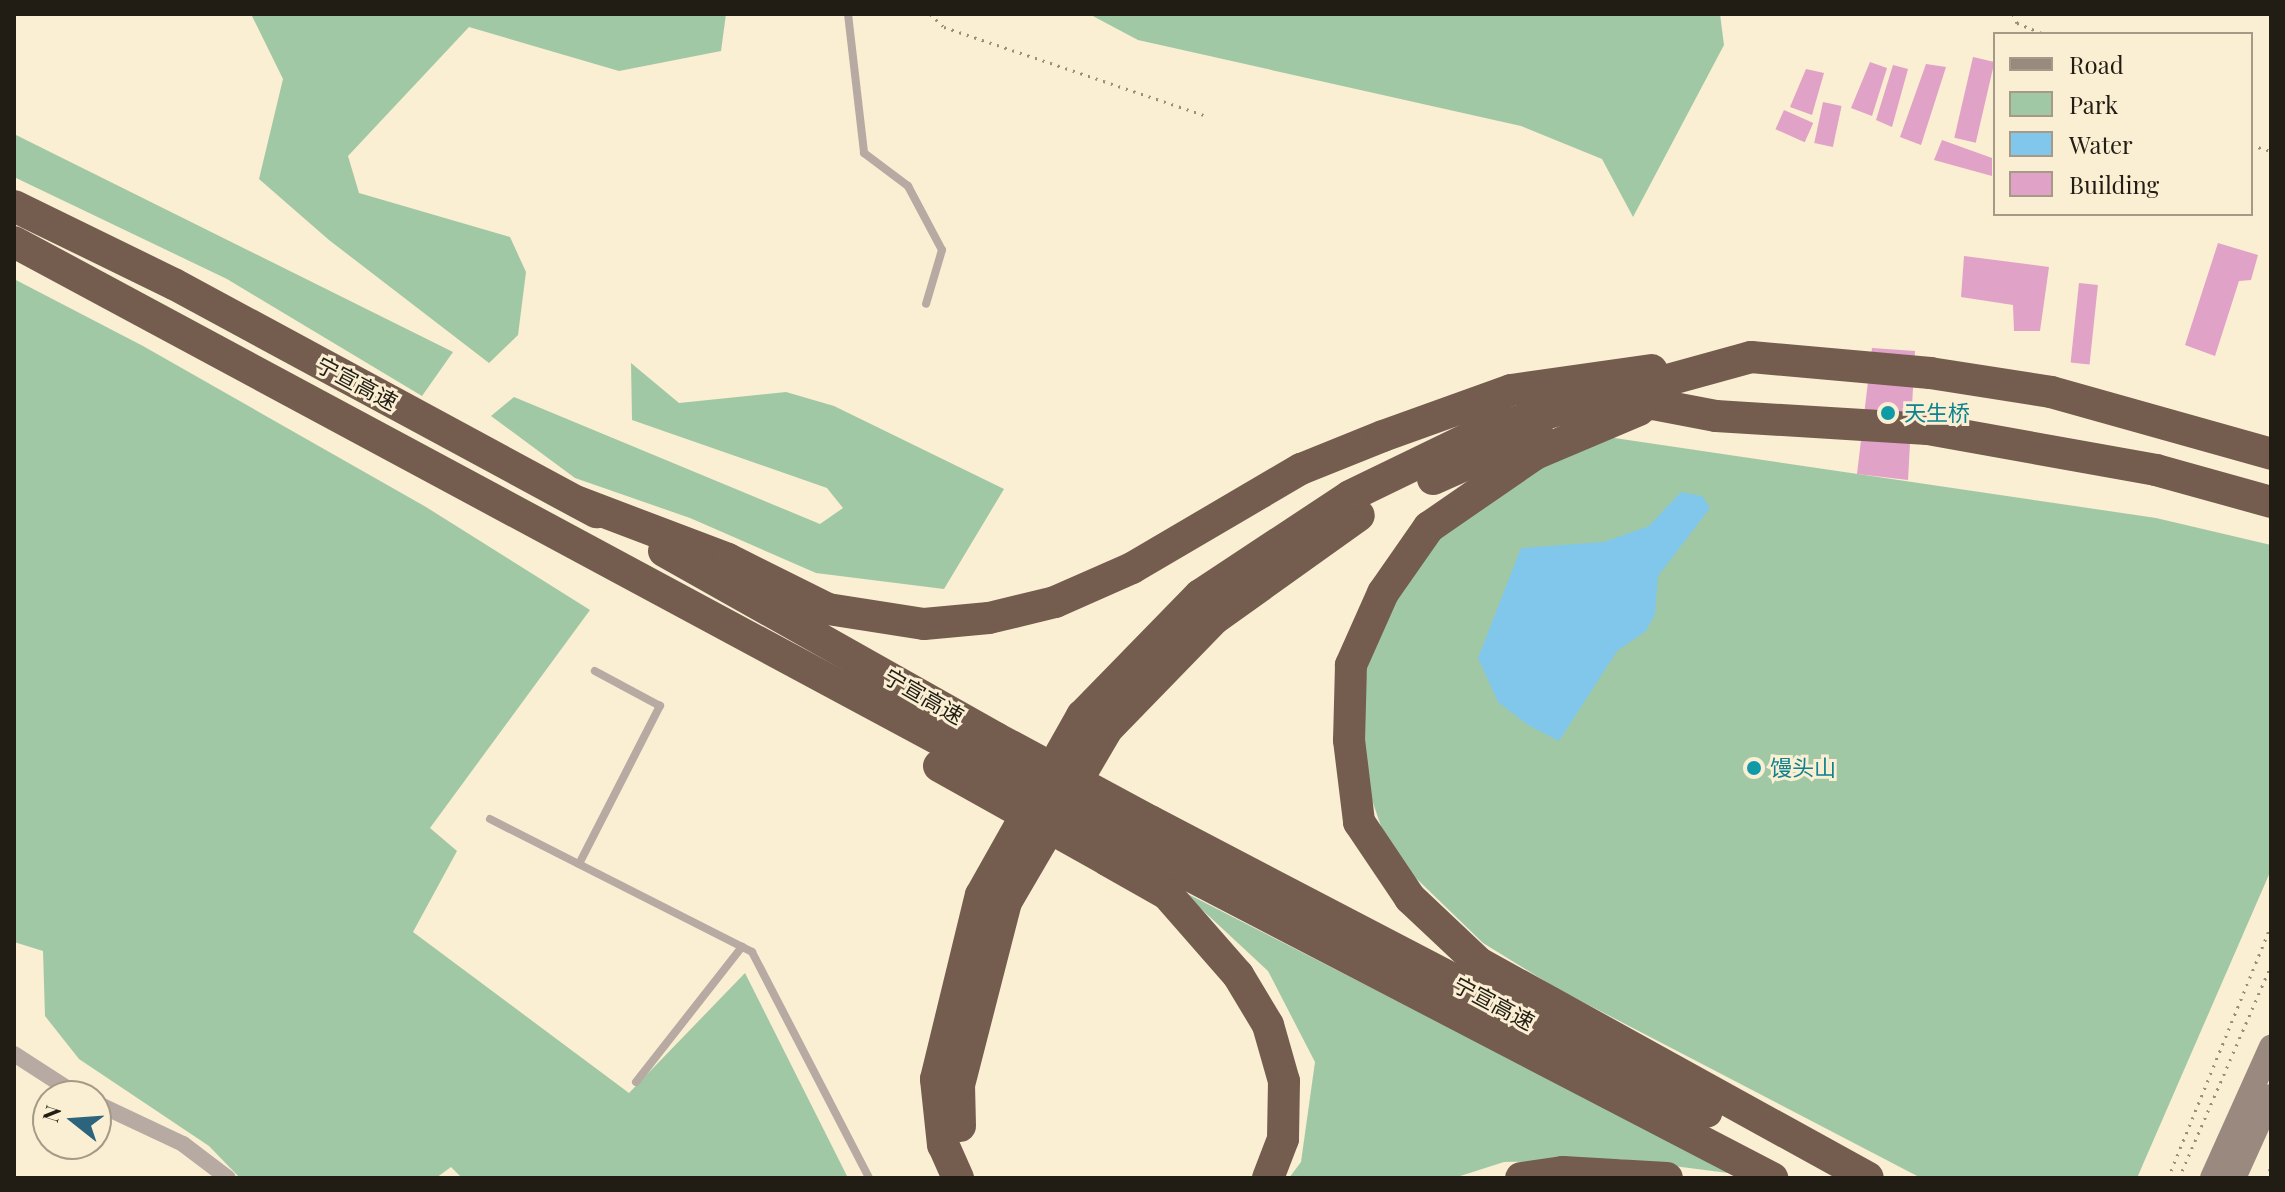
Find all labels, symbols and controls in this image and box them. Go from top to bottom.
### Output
legend [1993,32,2253,216]
text: Road [2069,48,2124,80]
text: Park [2069,88,2118,120]
text: Water [2069,128,2133,160]
text: Building [2069,168,2159,200]
street label: 宁宣高速 [312,351,402,415]
place label: 天生桥 [1904,400,1970,426]
marker: 天生桥 [1879,404,1897,422]
street label: 宁宣高速 [879,663,969,729]
place label: 馒头山 [1770,755,1836,781]
marker: 馒头山 [1745,759,1763,777]
street label: 宁宣高速 [1449,971,1539,1035]
north arrow [32,1080,112,1160]
text: N [34,1102,68,1126]

